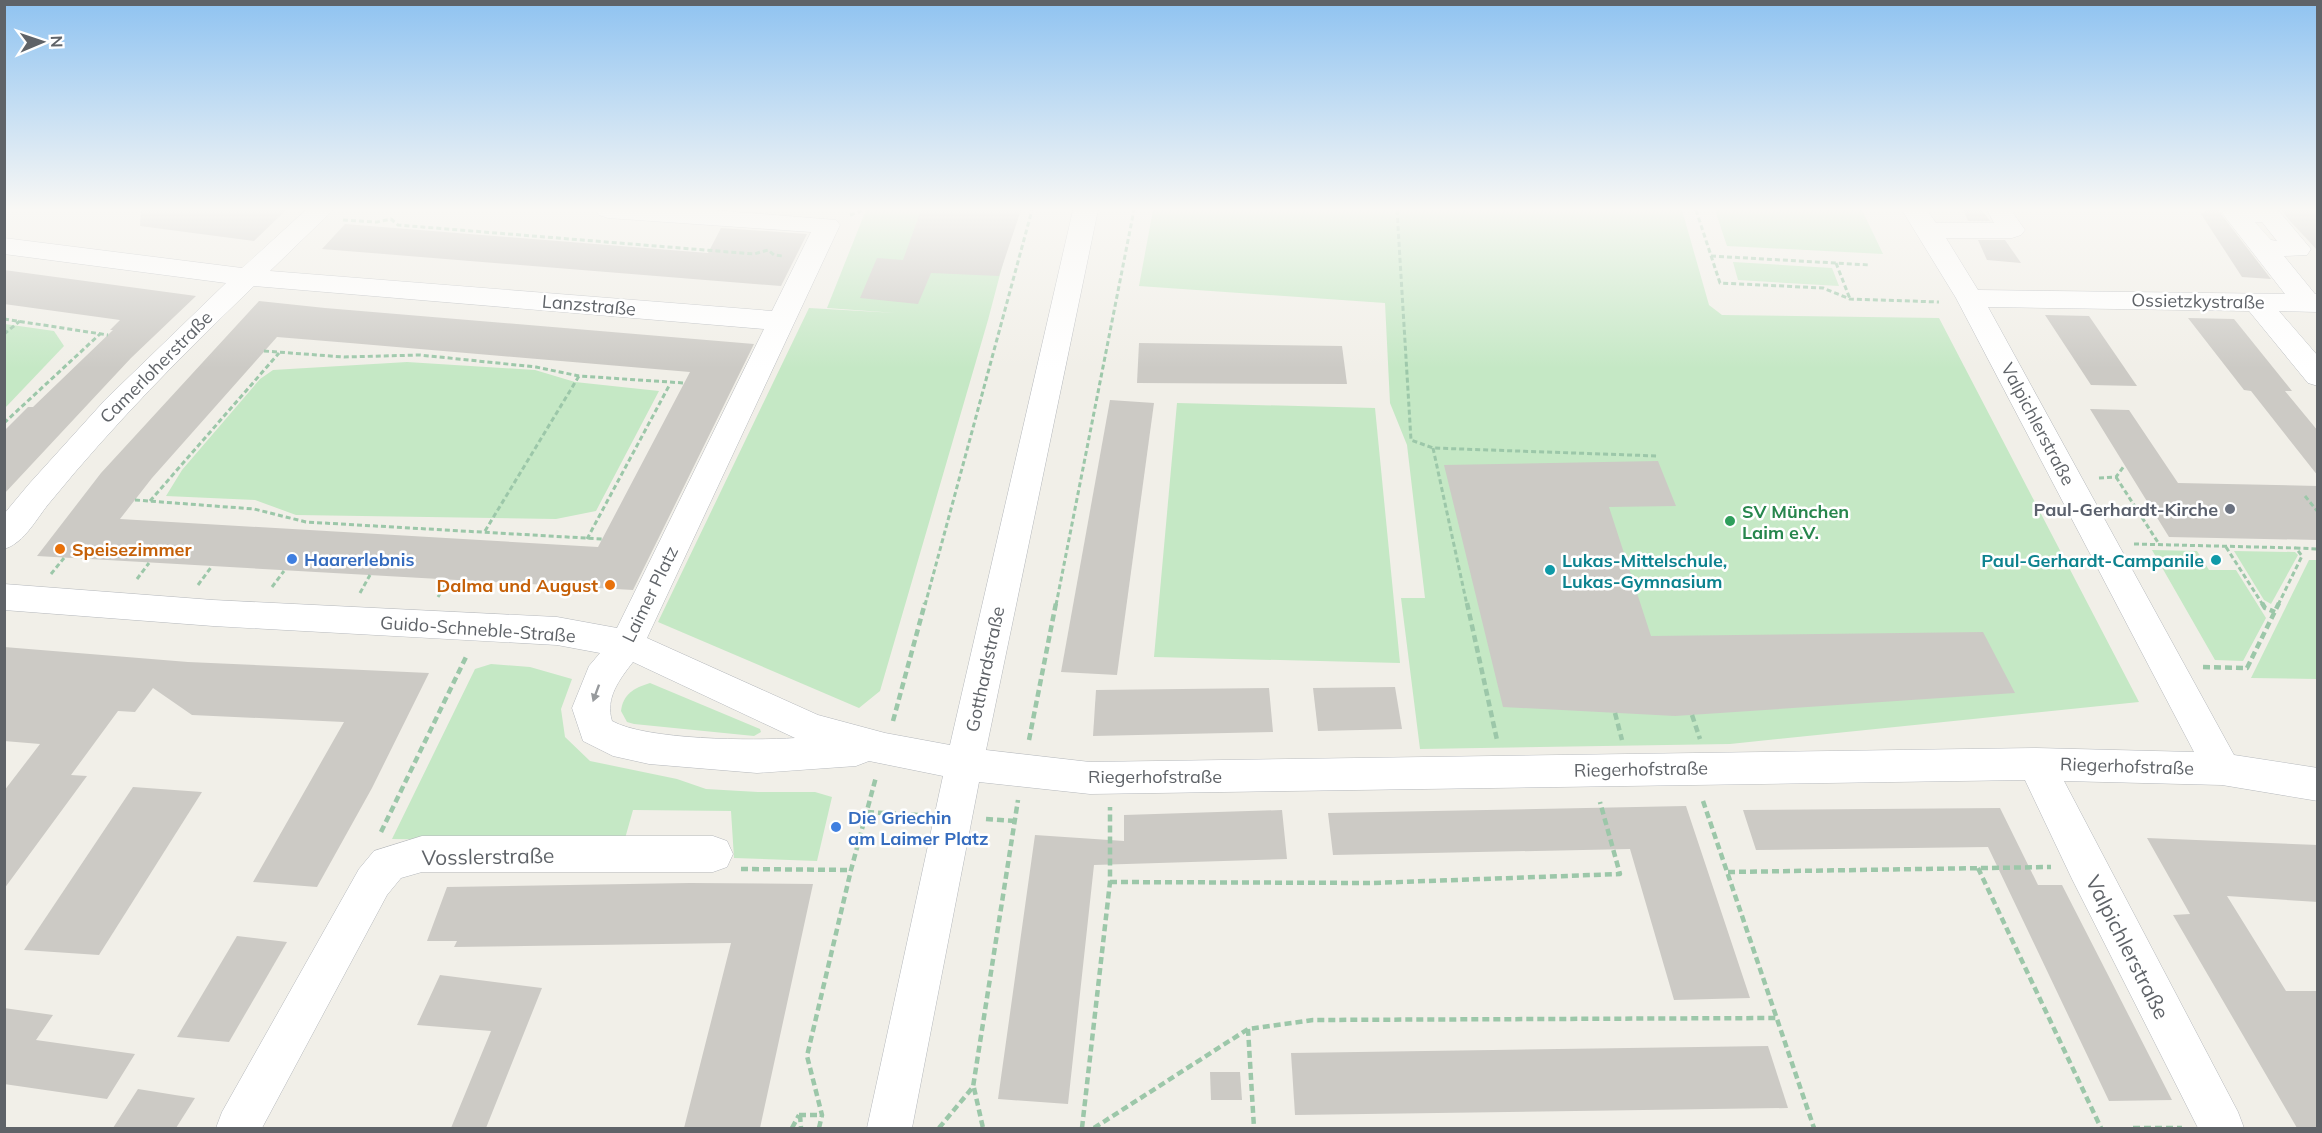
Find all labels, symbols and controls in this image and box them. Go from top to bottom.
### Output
north arrow [12,12,72,72]
text: N [47,35,67,48]
street label: Ossietzkystraße [2131,288,2265,314]
street label: Lanzstraße [541,289,637,321]
street label: Camerloherstraße [95,306,217,428]
street label: Valpichlerstraße [1996,359,2080,489]
place label: Paul-Gerhardt-Kirche [2034,498,2218,521]
place label: SV München Laim e.V. [1742,500,1849,544]
marker: Paul-Gerhardt-Kirche [2223,502,2237,516]
marker: SV München Laim e.V. [1723,514,1737,528]
place label: Speisezimmer [72,538,192,561]
marker: Speisezimmer [53,542,67,556]
street label: Laimer Platz [617,542,683,646]
place label: Haarerlebnis [304,548,414,571]
place label: Lukas-Mittelschule, Lukas-Gymnasium [1562,549,1727,593]
place label: Paul-Gerhardt-Campanile [1981,549,2204,572]
marker: Haarerlebnis [285,552,299,566]
marker: Paul-Gerhardt-Campanile [2209,553,2223,567]
marker: Lukas-Mittelschule, Lukas-Gymnasium [1543,563,1557,577]
place label: Dalma und August [437,574,598,597]
marker: Dalma und August [603,578,617,592]
street label: Gotthardstraße [960,604,1010,734]
street label: Guido-Schneble-Straße [379,611,577,647]
one-way arrow [591,684,601,702]
street label: Riegerhofstraße [2060,752,2194,780]
street label: Riegerhofstraße [1574,756,1708,782]
street label: Riegerhofstraße [1088,765,1222,788]
place label: Die Griechin am Laimer Platz [848,806,988,850]
marker: Die Griechin am Laimer Platz [829,820,843,834]
street label: Vosslerstraße [421,842,555,870]
street label: Valpichlerstraße [2081,871,2175,1023]

